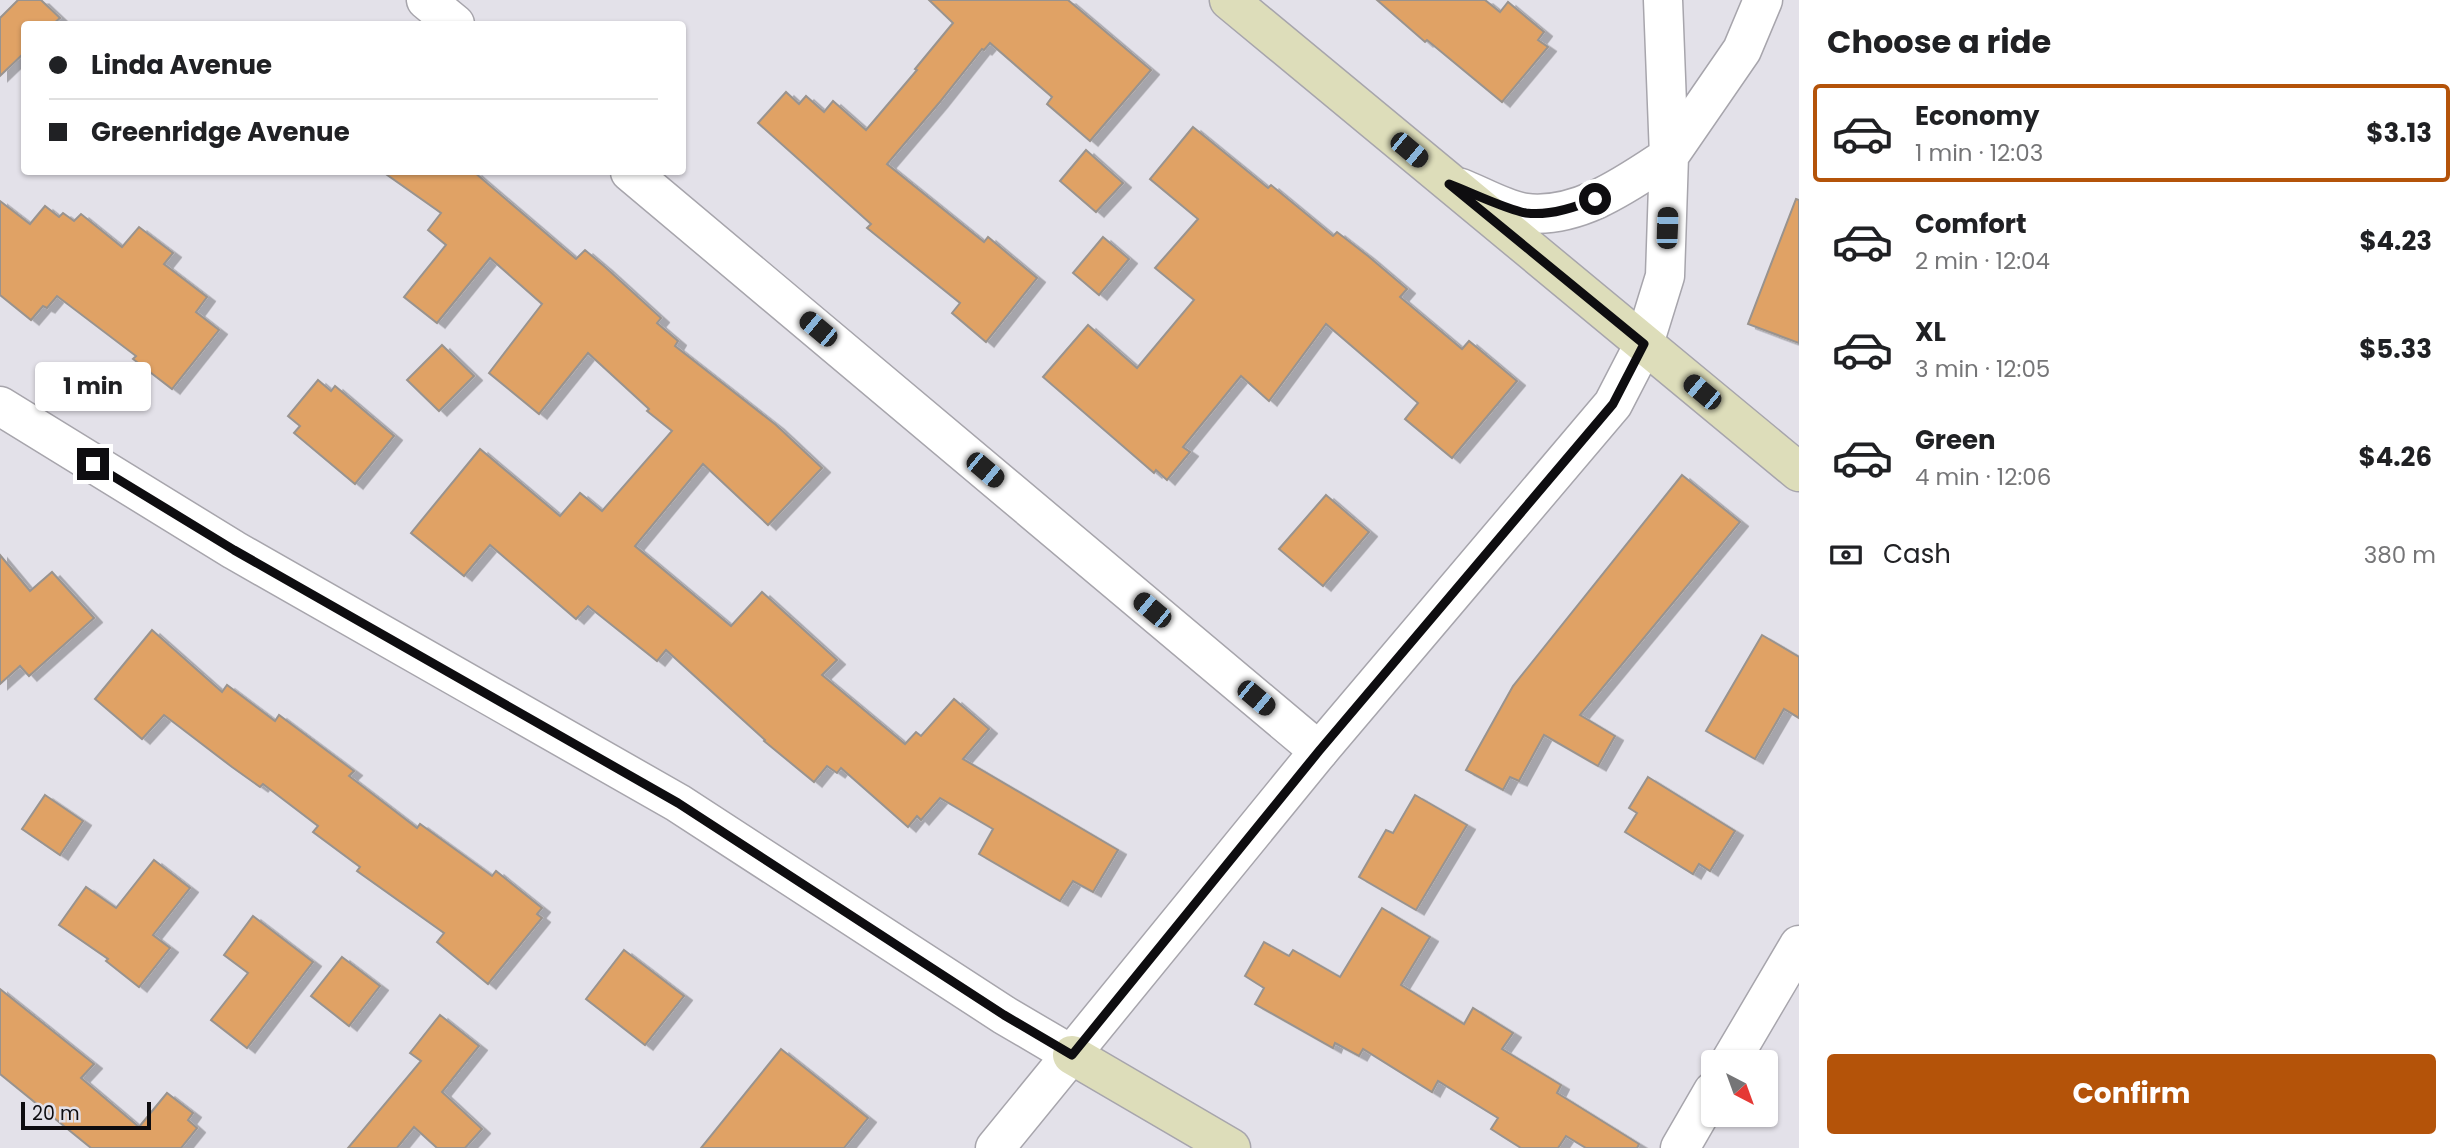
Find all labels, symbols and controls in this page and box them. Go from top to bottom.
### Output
text: Choose a ride [1827,19,2051,64]
text: Linda Avenue [91,47,272,83]
text: Economy [1915,98,2039,134]
icon: car [1831,102,1894,165]
text: Greenridge Avenue [91,114,350,150]
text: $3.13 [2366,115,2432,151]
car [1387,128,1432,172]
text: 1 min · 12:03 [1915,137,2043,169]
route start [1579,183,1611,215]
text: Comfort [1915,206,2027,242]
car [1656,207,1679,249]
icon: car [1831,210,1894,273]
text: $4.23 [2359,223,2432,259]
text: 2 min · 12:04 [1915,245,2050,277]
car [796,307,841,351]
text: XL [1915,314,1946,350]
icon: car [1831,318,1894,381]
text: $5.33 [2359,331,2432,367]
text: 3 min · 12:05 [1915,353,2050,385]
callout: 1 min [35,363,151,412]
text: 1 min [63,370,123,402]
car [1680,370,1725,414]
text: Green [1915,422,1996,458]
icon: car [1831,426,1894,489]
text: $4.26 [2359,439,2432,475]
route end [77,448,109,480]
car [963,448,1008,492]
text: 4 min · 12:06 [1915,461,2051,493]
icon: cash [1827,536,1865,574]
text: Cash [1883,536,1951,572]
text: 380 m [2364,539,2436,571]
car [1130,588,1175,632]
car [1234,676,1279,720]
north arrow [1701,1050,1778,1127]
map controls [1701,1050,1778,1127]
button: Confirm [1827,1054,2436,1134]
scale bar [21,1099,150,1131]
text: 20 m [32,1100,80,1127]

